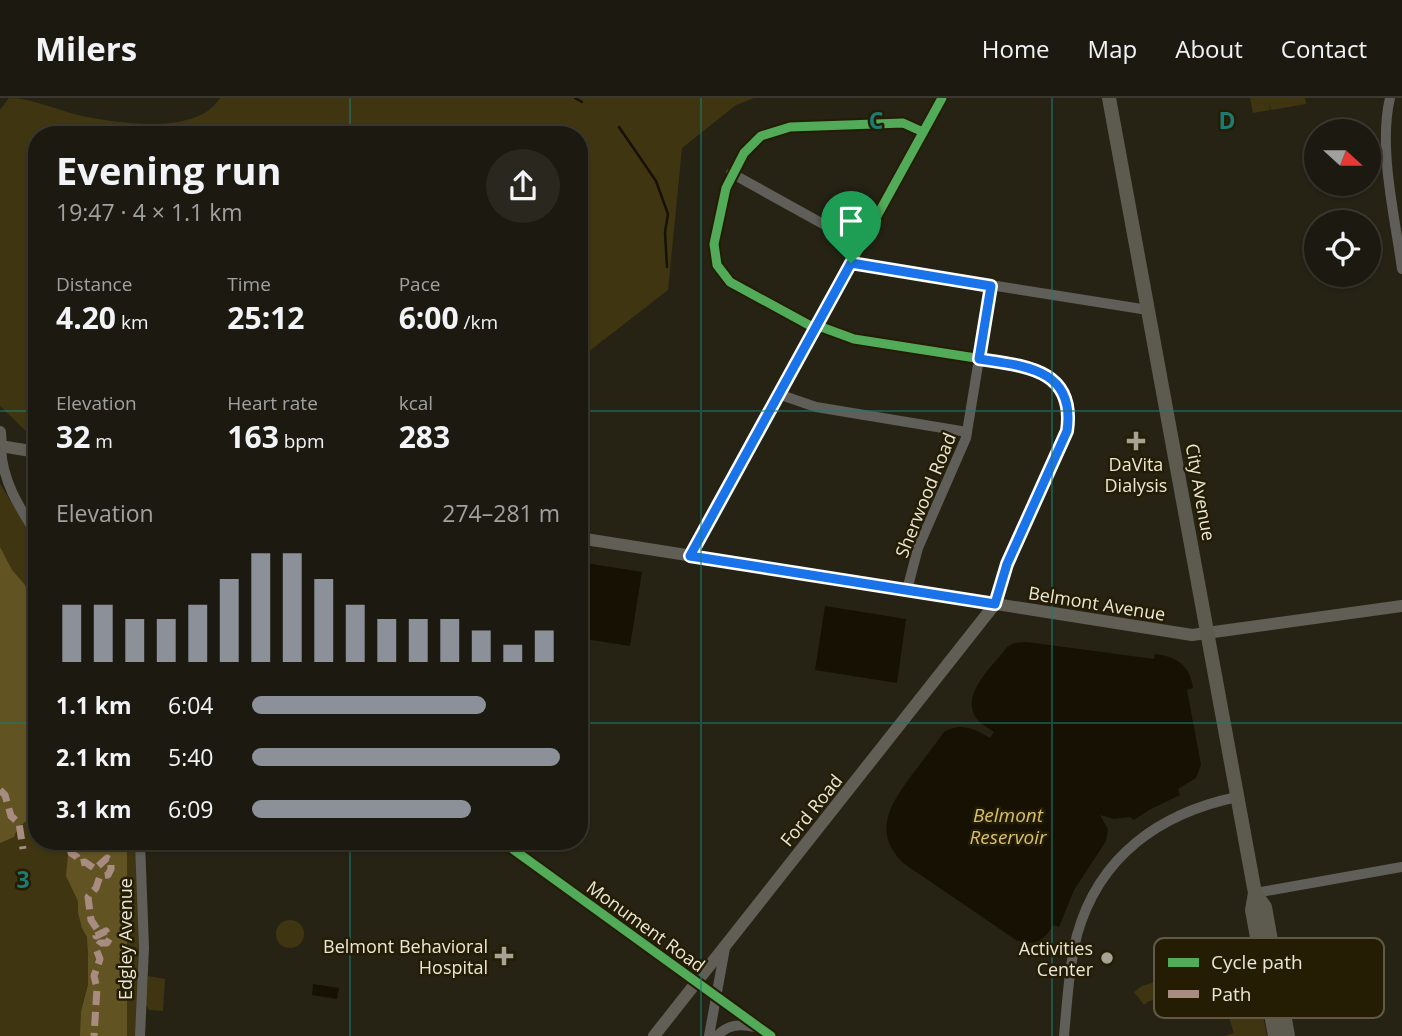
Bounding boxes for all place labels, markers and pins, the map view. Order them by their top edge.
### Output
pin [821,191,881,263]
marker: DaVita Dialysis [1126,431,1146,451]
place label: DaVita Dialysis [1105,452,1167,497]
place label: Belmont Behavioral Hospital [323,934,488,979]
place label: Activities Center [1019,936,1094,981]
marker: Belmont Behavioral Hospital [494,946,514,966]
marker: Activities Center [1099,950,1115,966]

